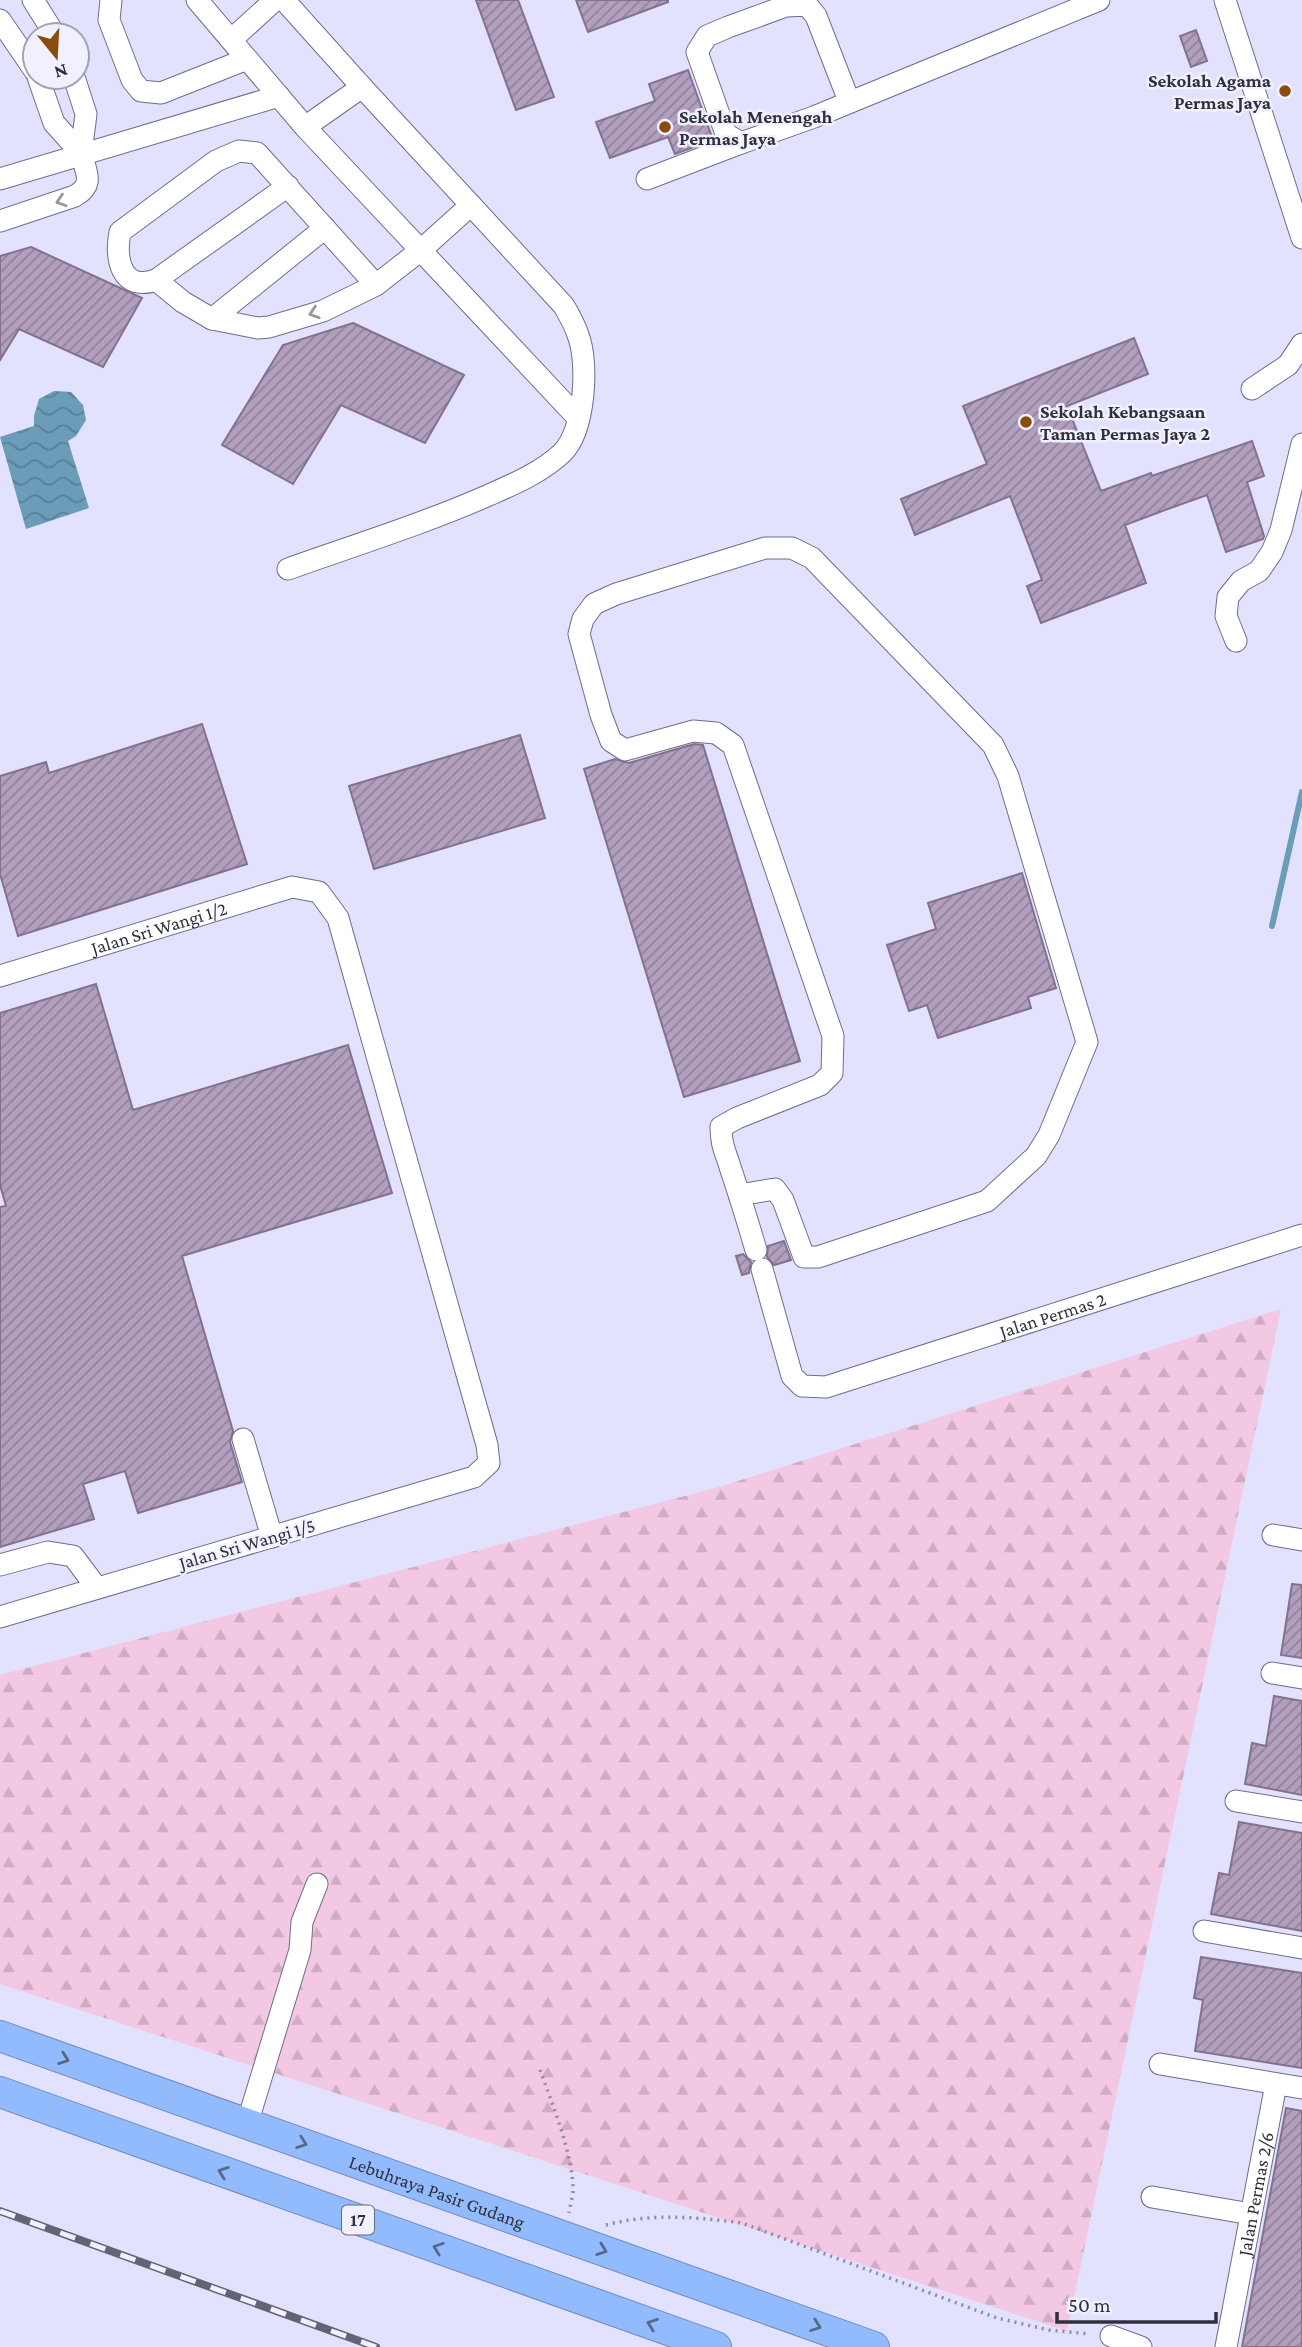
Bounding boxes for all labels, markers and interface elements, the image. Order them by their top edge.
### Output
north arrow [21,21,91,91]
text: N [52,60,71,84]
place label: Sekolah Agama Permas Jaya [1148,70,1272,113]
marker: Sekolah Agama Permas Jaya [1277,83,1293,99]
place label: Sekolah Menengah Permas Jaya [679,106,832,149]
marker: Sekolah Menengah Permas Jaya [657,119,673,135]
one-way arrow [55,193,68,207]
one-way arrow [309,305,321,320]
place label: Sekolah Kebangsaan Taman Permas Jaya 2 [1040,401,1211,444]
marker: Sekolah Kebangsaan Taman Permas Jaya 2 [1018,414,1034,430]
street label: Jalan Sri Wangi 1/2 [86,897,229,959]
street label: Jalan Permas 2 [995,1288,1108,1342]
street label: Jalan Sri Wangi 1/5 [175,1515,318,1574]
one-way arrow [58,2051,70,2065]
street label: Jalan Permas 2/6 [1233,2130,1277,2260]
one-way arrow [295,2135,307,2149]
street label: Lebuhraya Pasir Gudang [346,2151,528,2232]
one-way arrow [218,2166,230,2180]
road number: 17 [342,2206,374,2234]
one-way arrow [432,2242,444,2256]
one-way arrow [595,2242,607,2256]
scale bar [1057,2280,1216,2324]
text: 50 m [1068,2293,1111,2317]
one-way arrow [646,2318,658,2332]
one-way arrow [809,2318,821,2332]

